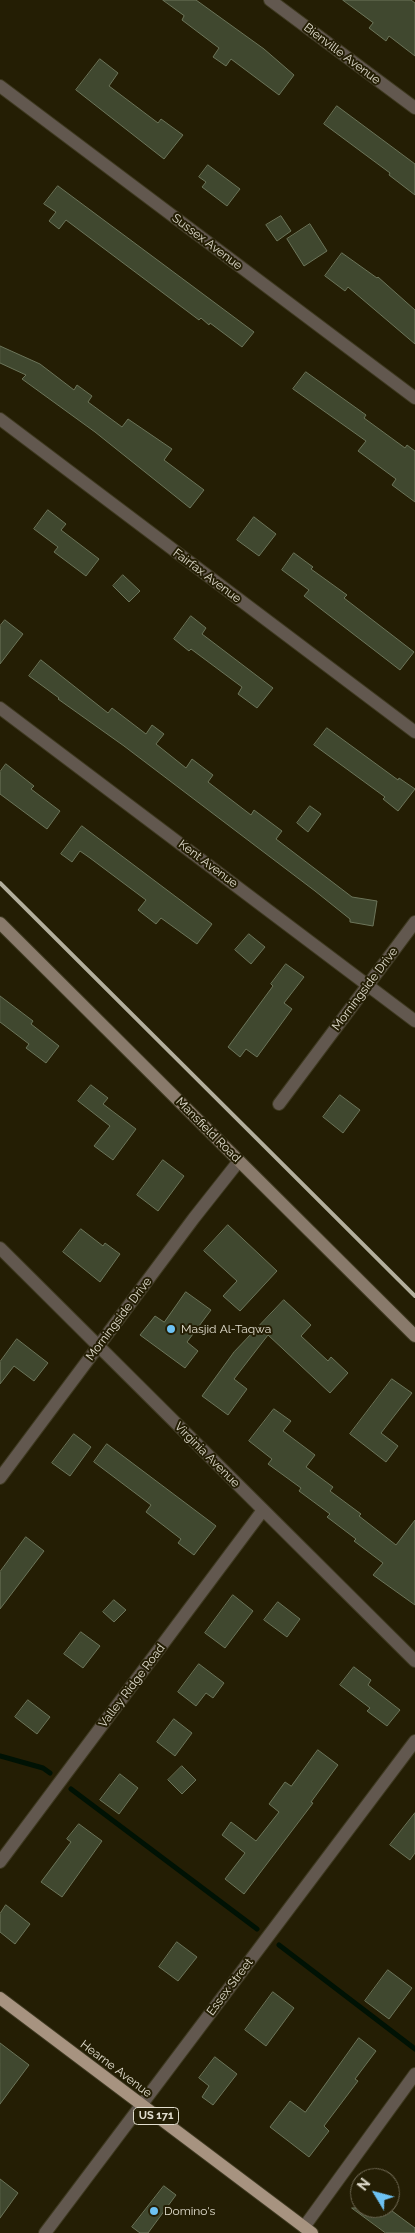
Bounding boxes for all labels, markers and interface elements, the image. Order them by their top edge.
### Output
street label: Bienville Avenue [301,20,383,88]
street label: Sussex Avenue [169,211,245,273]
street label: Fairfax Avenue [170,546,244,606]
street label: Kent Avenue [176,837,240,891]
street label: Morningside Drive [329,945,401,1033]
street label: Mansfield Road [173,1095,243,1165]
street label: Morningside Drive [83,1275,155,1363]
place label: Masjid Al-Taqwa [181,1322,271,1336]
marker: Masjid Al-Taqwa [165,1323,177,1335]
street label: Virginia Avenue [171,1419,243,1491]
street label: Valley Ridge Road [96,1641,168,1731]
street label: Essex Street [204,1955,256,2019]
street label: Hearne Avenue [77,2037,155,2101]
road number: US 171 [134,2108,178,2124]
north arrow [350,2168,400,2218]
text: N [354,2175,373,2194]
place label: Domino's [164,2204,215,2218]
marker: Domino's [148,2205,160,2217]

